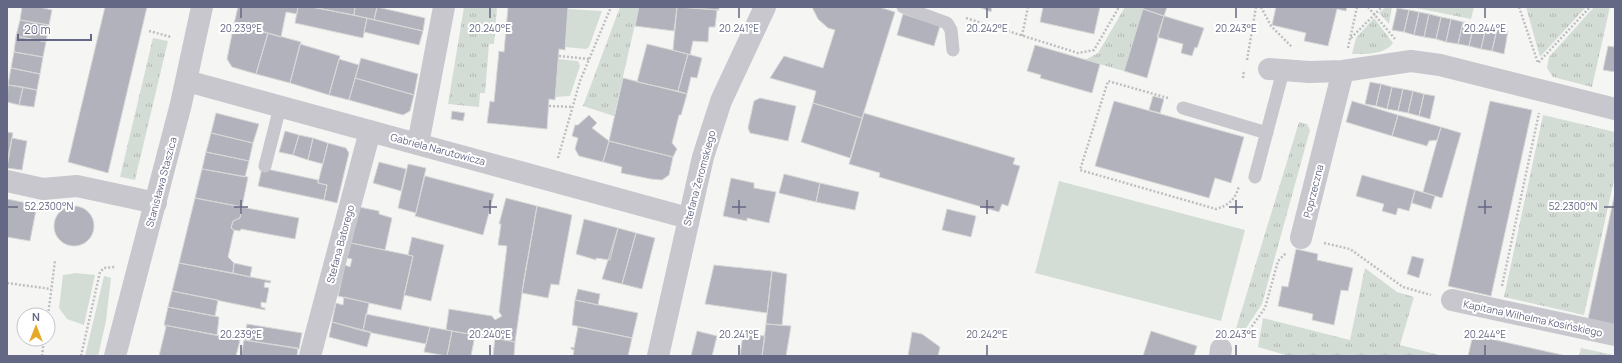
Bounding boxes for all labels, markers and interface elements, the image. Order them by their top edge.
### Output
scale bar [18,16,91,42]
text: 20 m [24,21,51,38]
text: 20.239°E [220,21,262,35]
text: 20.240°E [469,21,511,35]
text: 20.241°E [719,21,759,35]
text: 20.242°E [966,21,1008,35]
text: 20.243°E [1215,21,1257,35]
text: 20.244°E [1464,21,1506,35]
street label: Stefana Żeromskiego [680,129,719,227]
street label: Gabriela Narutowicza [389,130,487,168]
street label: Stanisława Staszica [142,135,180,229]
street label: Poprzeczna [1300,163,1326,219]
text: 52.2300°N [25,199,73,213]
text: 52.2300°N [1549,199,1597,213]
street label: Stefana Batorego [323,203,357,285]
street label: Kapitana Wilhelma Kosińskiego [1462,296,1604,340]
north arrow [16,307,56,347]
text: N [32,309,40,324]
text: 20.239°E [220,327,262,341]
text: 20.240°E [469,327,511,341]
text: 20.241°E [719,327,759,341]
text: 20.242°E [966,327,1008,341]
text: 20.243°E [1215,327,1257,341]
text: 20.244°E [1464,327,1506,341]

